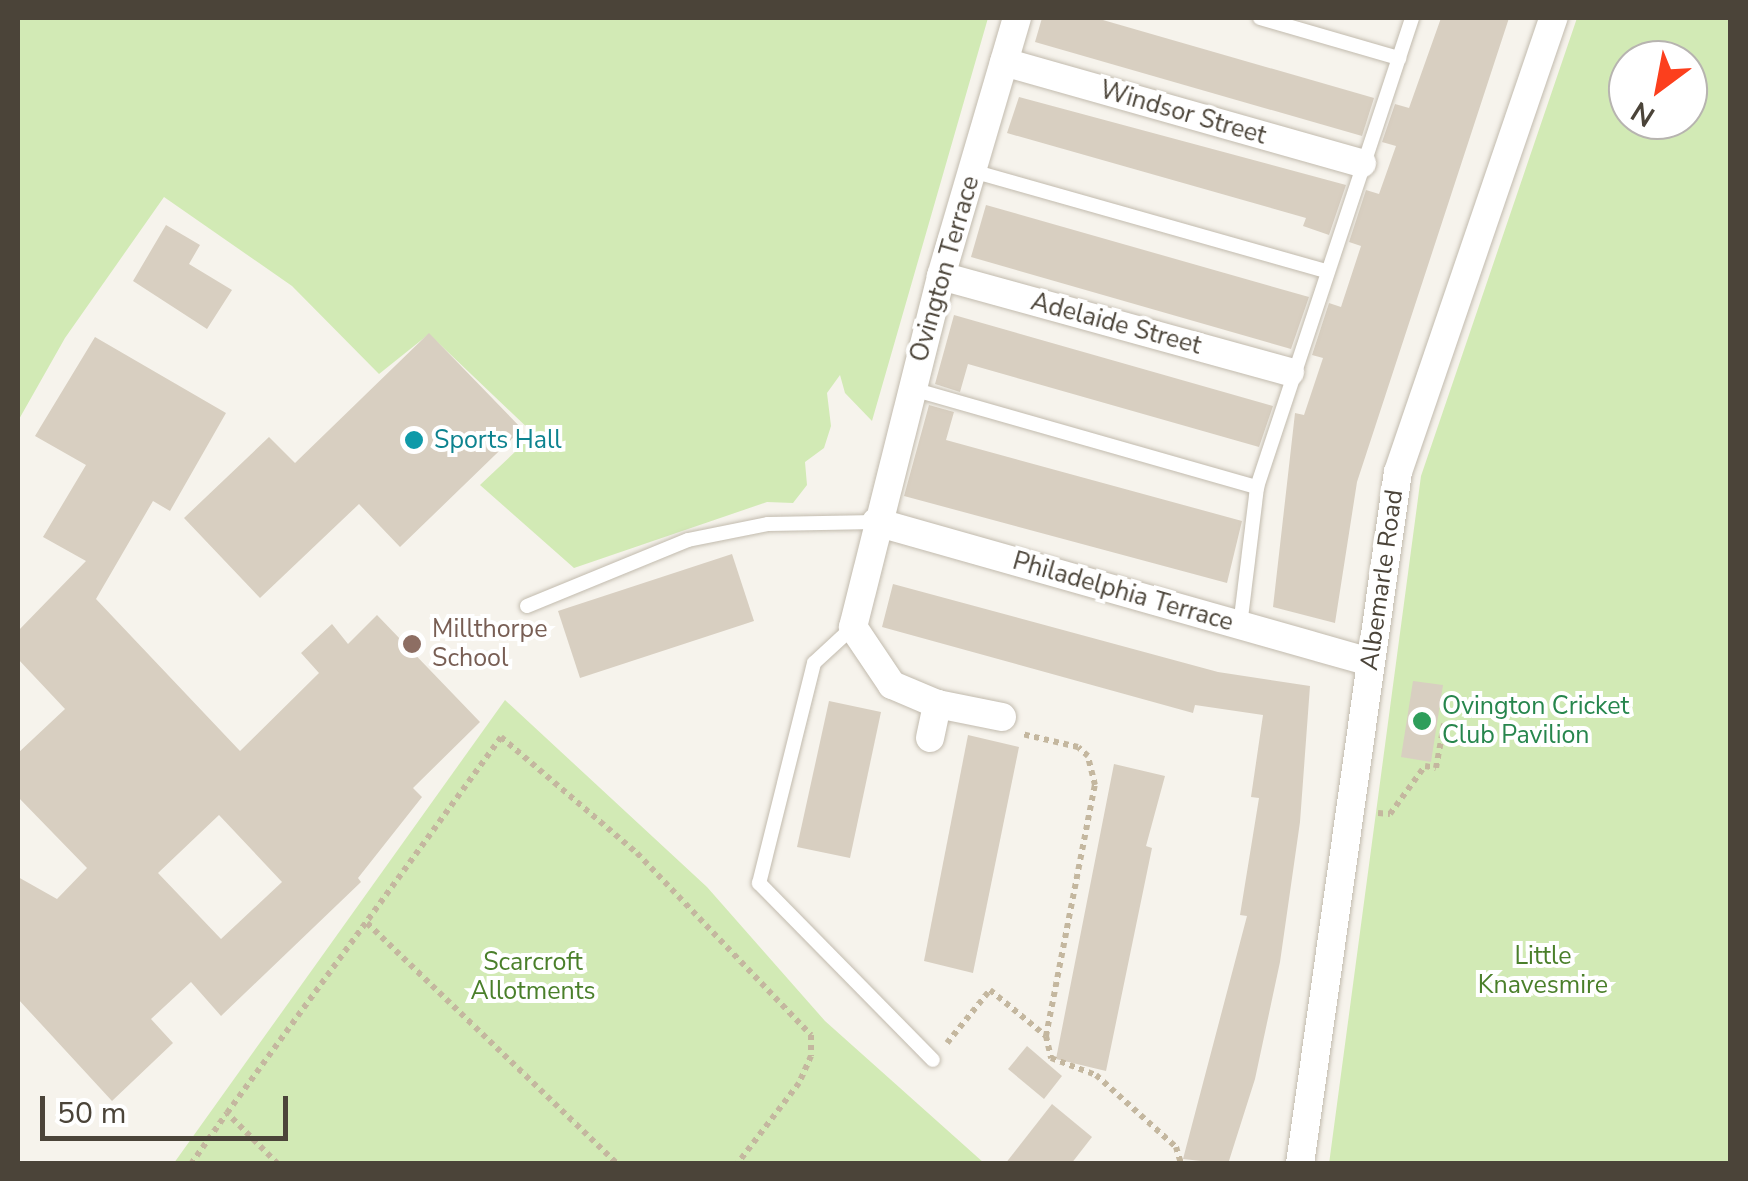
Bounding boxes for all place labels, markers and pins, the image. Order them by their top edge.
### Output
place label: Sports Hall [434,425,562,455]
marker: Sports Hall [403,429,425,451]
place label: Millthorpe School [432,615,547,674]
marker: Millthorpe School [401,633,423,655]
place label: Ovington Cricket Club Pavilion [1442,692,1629,751]
marker: Ovington Cricket Club Pavilion [1411,710,1433,732]

